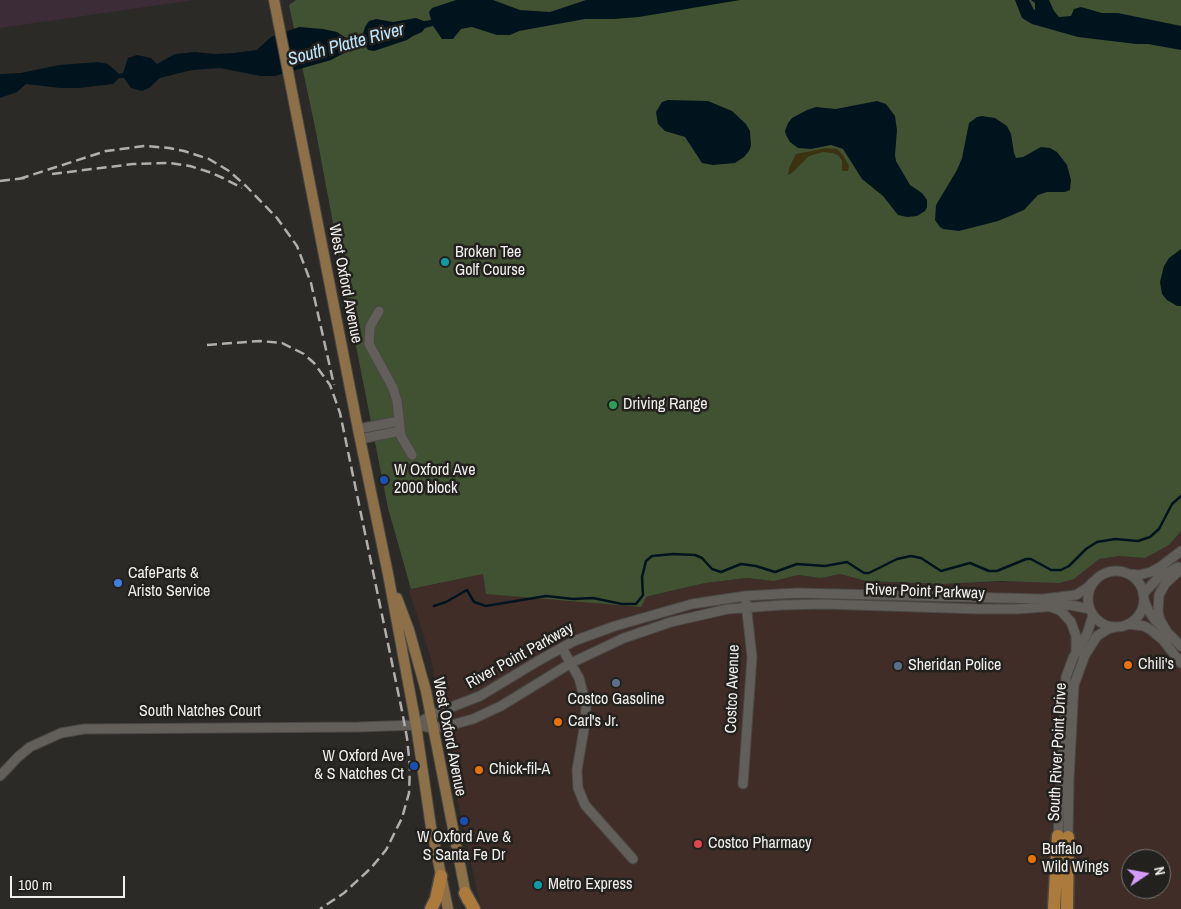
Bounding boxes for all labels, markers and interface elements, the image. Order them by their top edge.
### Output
water label: South Platte River [285,19,407,71]
street label: West Oxford Avenue [324,223,366,345]
place label: Broken Tee Golf Course [455,243,525,281]
marker: Broken Tee Golf Course [439,256,451,268]
place label: Driving Range [623,395,708,415]
marker: Driving Range [607,399,619,411]
place label: W Oxford Ave 2000 block [394,461,475,499]
marker: W Oxford Ave 2000 block [378,474,390,486]
place label: CafeParts & Aristo Service [128,564,210,602]
marker: CafeParts & Aristo Service [112,577,124,589]
street label: River Point Parkway [865,580,985,604]
street label: River Point Parkway [463,619,577,693]
street label: Costco Avenue [722,644,744,734]
place label: Chili's [1138,655,1174,675]
place label: Sheridan Police [908,656,1001,676]
marker: Chili's [1122,659,1134,671]
marker: Sheridan Police [892,660,904,672]
street label: West Oxford Avenue [428,676,470,798]
marker: Costco Gasoline [610,677,622,689]
street label: South River Point Drive [1045,682,1071,822]
place label: Costco Gasoline [568,690,664,710]
street label: South Natches Court [139,702,261,722]
place label: Carl's Jr. [568,712,619,732]
marker: Carl's Jr. [552,716,564,728]
place label: W Oxford Ave & S Natches Ct [314,747,404,785]
marker: W Oxford Ave & S Natches Ct [408,760,420,772]
place label: Chick-fil-A [489,760,550,780]
marker: Chick-fil-A [473,764,485,776]
marker: W Oxford Ave & S Santa Fe Dr [458,815,470,827]
place label: W Oxford Ave & S Santa Fe Dr [417,828,511,866]
place label: Costco Pharmacy [708,834,812,854]
marker: Costco Pharmacy [692,838,704,850]
place label: Buffalo Wild Wings [1042,840,1109,878]
north arrow [1121,849,1171,899]
marker: Buffalo Wild Wings [1026,853,1038,865]
text: N [1150,865,1169,877]
scale bar [12,866,128,898]
text: 100 m [18,874,52,895]
place label: Metro Express [548,875,633,895]
marker: Metro Express [532,879,544,891]

